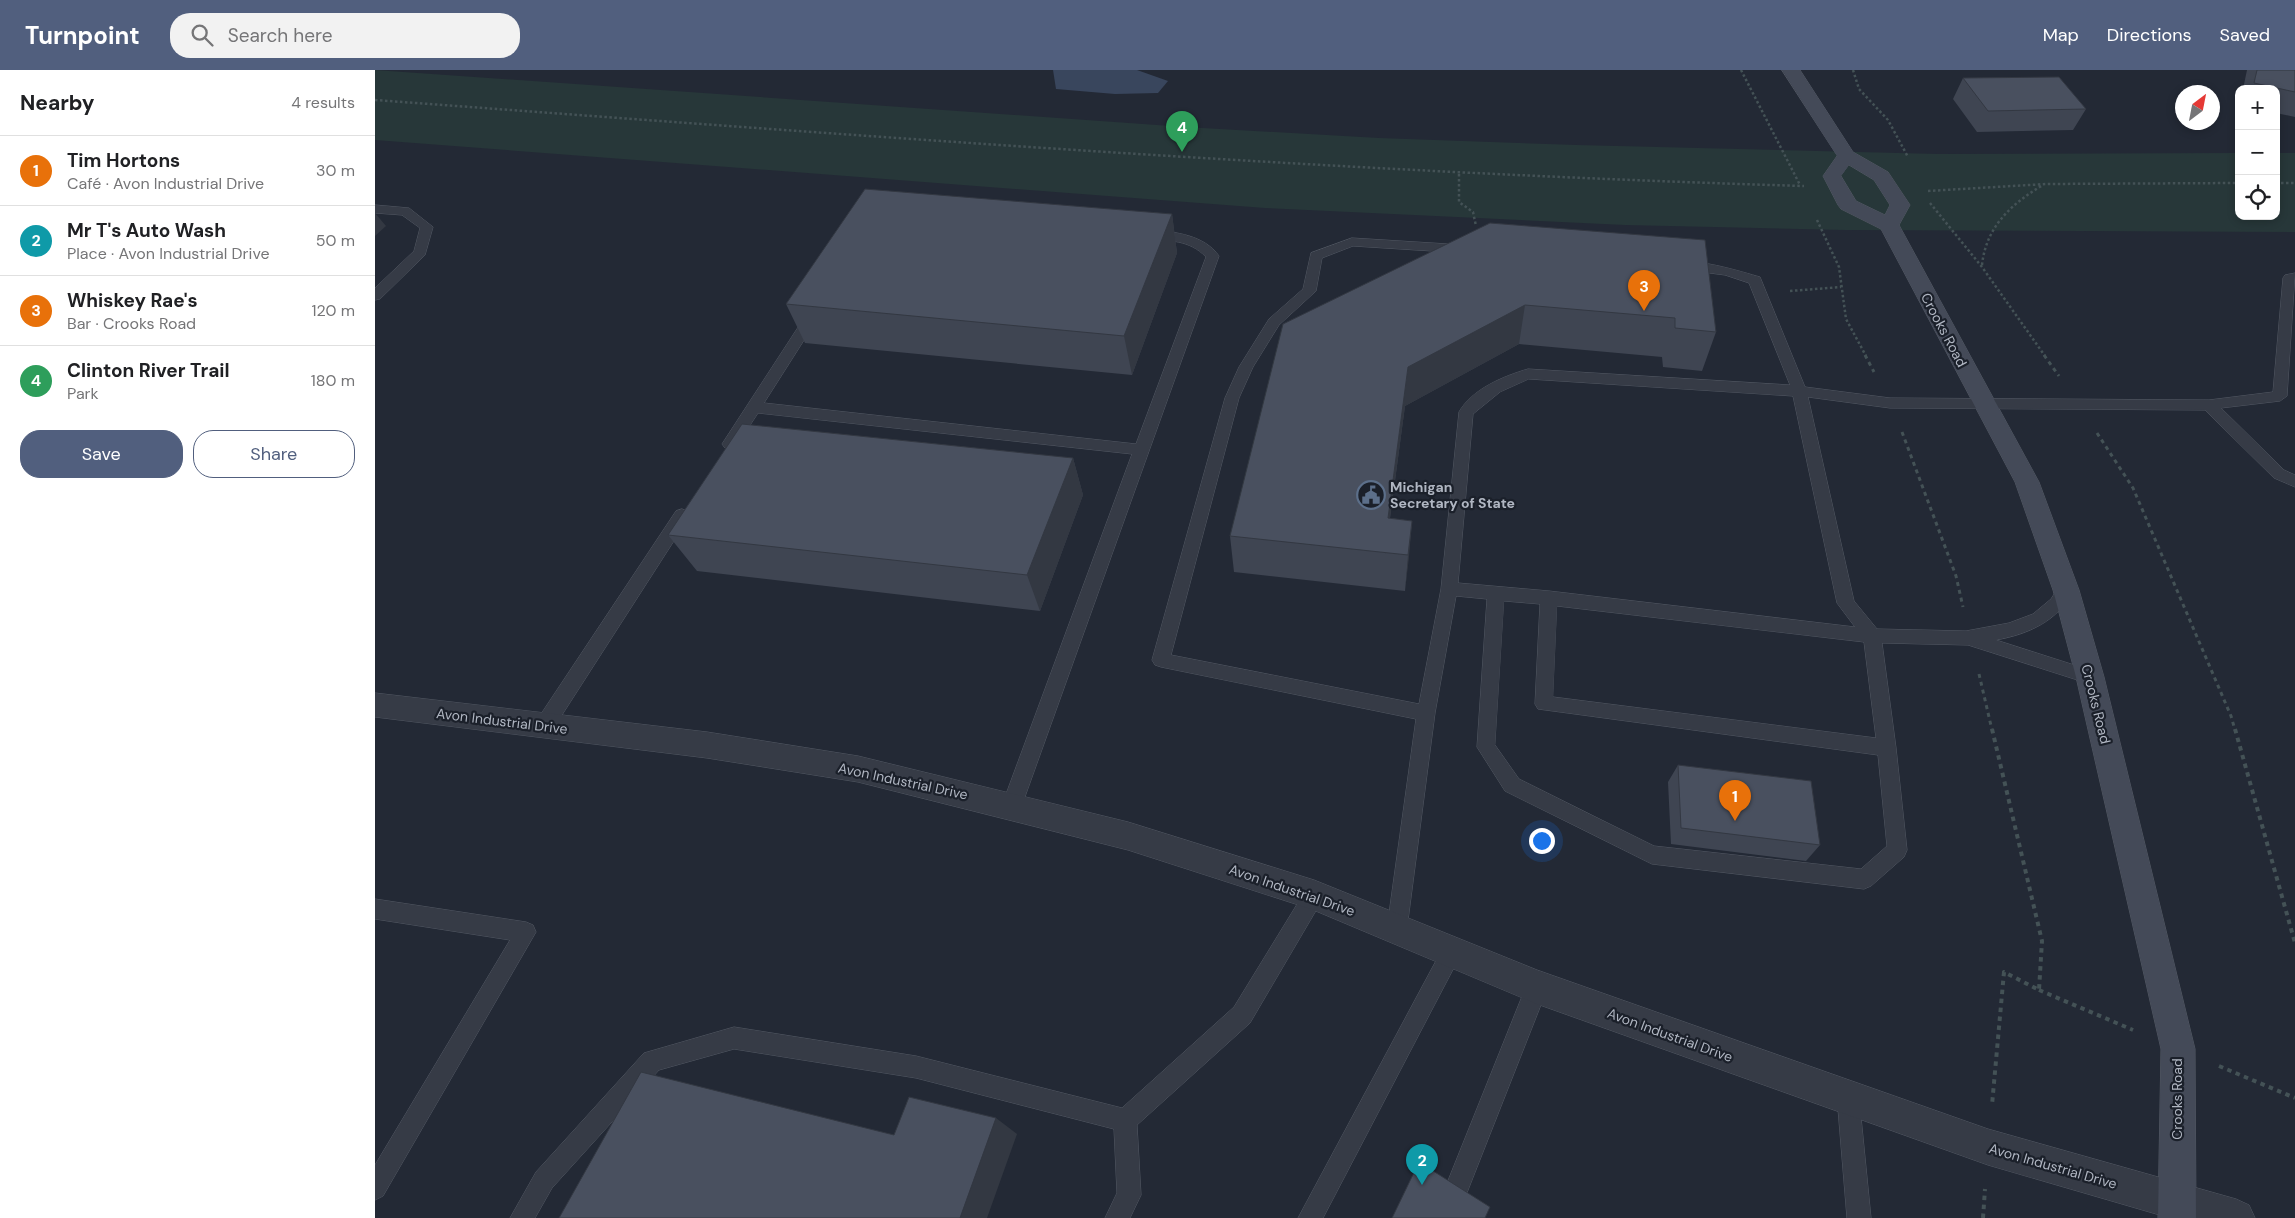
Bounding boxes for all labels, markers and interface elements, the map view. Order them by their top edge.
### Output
search box [170,13,520,58]
text: Turnpoint [25,20,140,51]
icon: search [188,21,216,49]
text: Search here [228,23,333,48]
text: Map [2043,23,2079,47]
text: Directions [2107,23,2192,47]
text: Saved [2220,23,2270,47]
north arrow [2175,85,2220,130]
map controls [2235,85,2280,220]
button: + [2235,85,2280,130]
text: Nearby [20,89,94,117]
text: 4 results [291,92,355,113]
pin: 4 [1166,111,1198,152]
button: − [2235,130,2280,175]
text: Tim Hortons [67,148,180,173]
text: 1 [33,160,39,181]
text: 30 m [316,160,355,181]
text: Café · Avon Industrial Drive [67,173,264,194]
button: locate [2235,175,2280,220]
text: Mr T's Auto Wash [67,218,226,243]
text: 2 [31,230,41,251]
text: 50 m [316,230,355,251]
text: Place · Avon Industrial Drive [67,243,270,264]
pin: 3 [1628,270,1660,311]
text: Whiskey Rae's [67,288,198,313]
street label: Crooks Road [1917,290,1971,370]
text: 3 [31,300,41,321]
text: 120 m [311,300,355,321]
text: Bar · Crooks Road [67,313,196,334]
text: Clinton River Trail [67,358,230,383]
text: 4 [31,370,41,391]
text: 180 m [311,370,355,391]
text: Park [67,383,99,404]
button: Save [20,430,183,478]
button: Share [193,430,355,478]
place label: Michigan Secretary of State [1390,478,1515,512]
public building icon: Michigan Secretary of State [1356,480,1386,510]
street label: Crooks Road [2077,662,2115,746]
street label: Avon Industrial Drive [435,704,569,738]
street label: Avon Industrial Drive [836,758,970,804]
pin: 1 [1719,780,1751,821]
your location [1529,828,1555,854]
street label: Avon Industrial Drive [1227,860,1357,920]
street label: Avon Industrial Drive [1605,1004,1735,1066]
street label: Crooks Road [2168,1058,2186,1140]
street label: Avon Industrial Drive [1987,1139,2119,1193]
pin: 2 [1406,1144,1438,1185]

